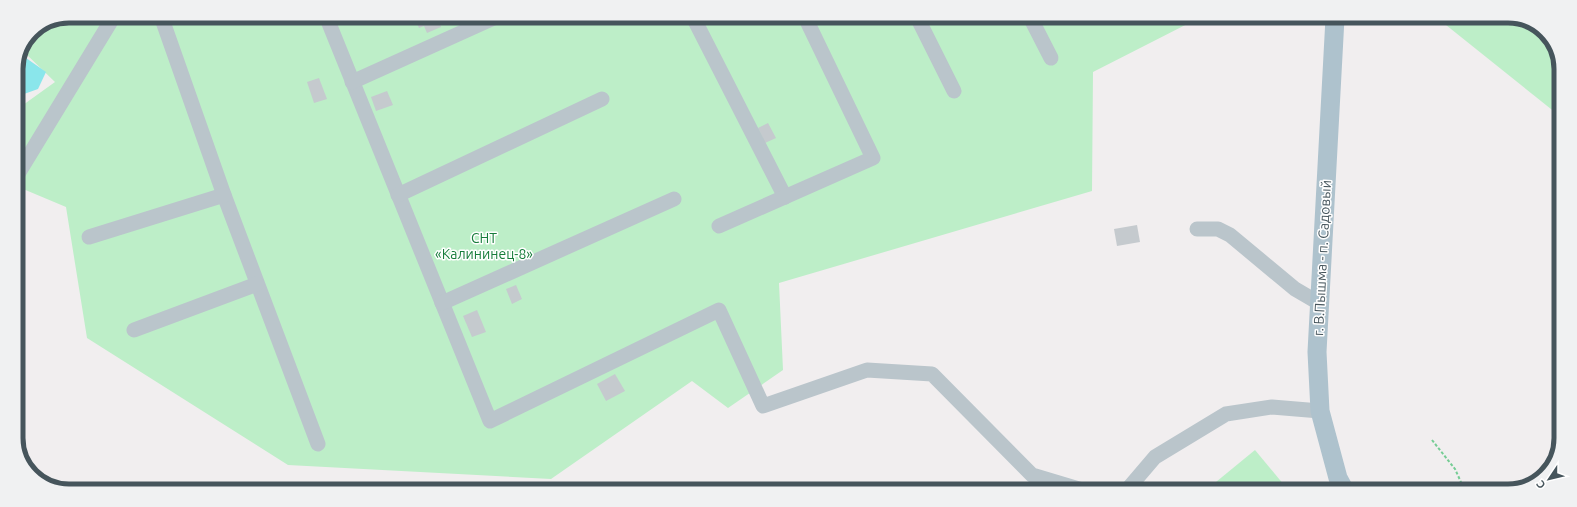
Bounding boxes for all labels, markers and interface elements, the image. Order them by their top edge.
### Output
street label: г. В.Пышма - п. Садовый [1310,180,1334,336]
park label: СНТ «Калининец-8» [435,230,533,262]
north arrow [1529,459,1569,499]
text: С [1534,478,1548,491]

